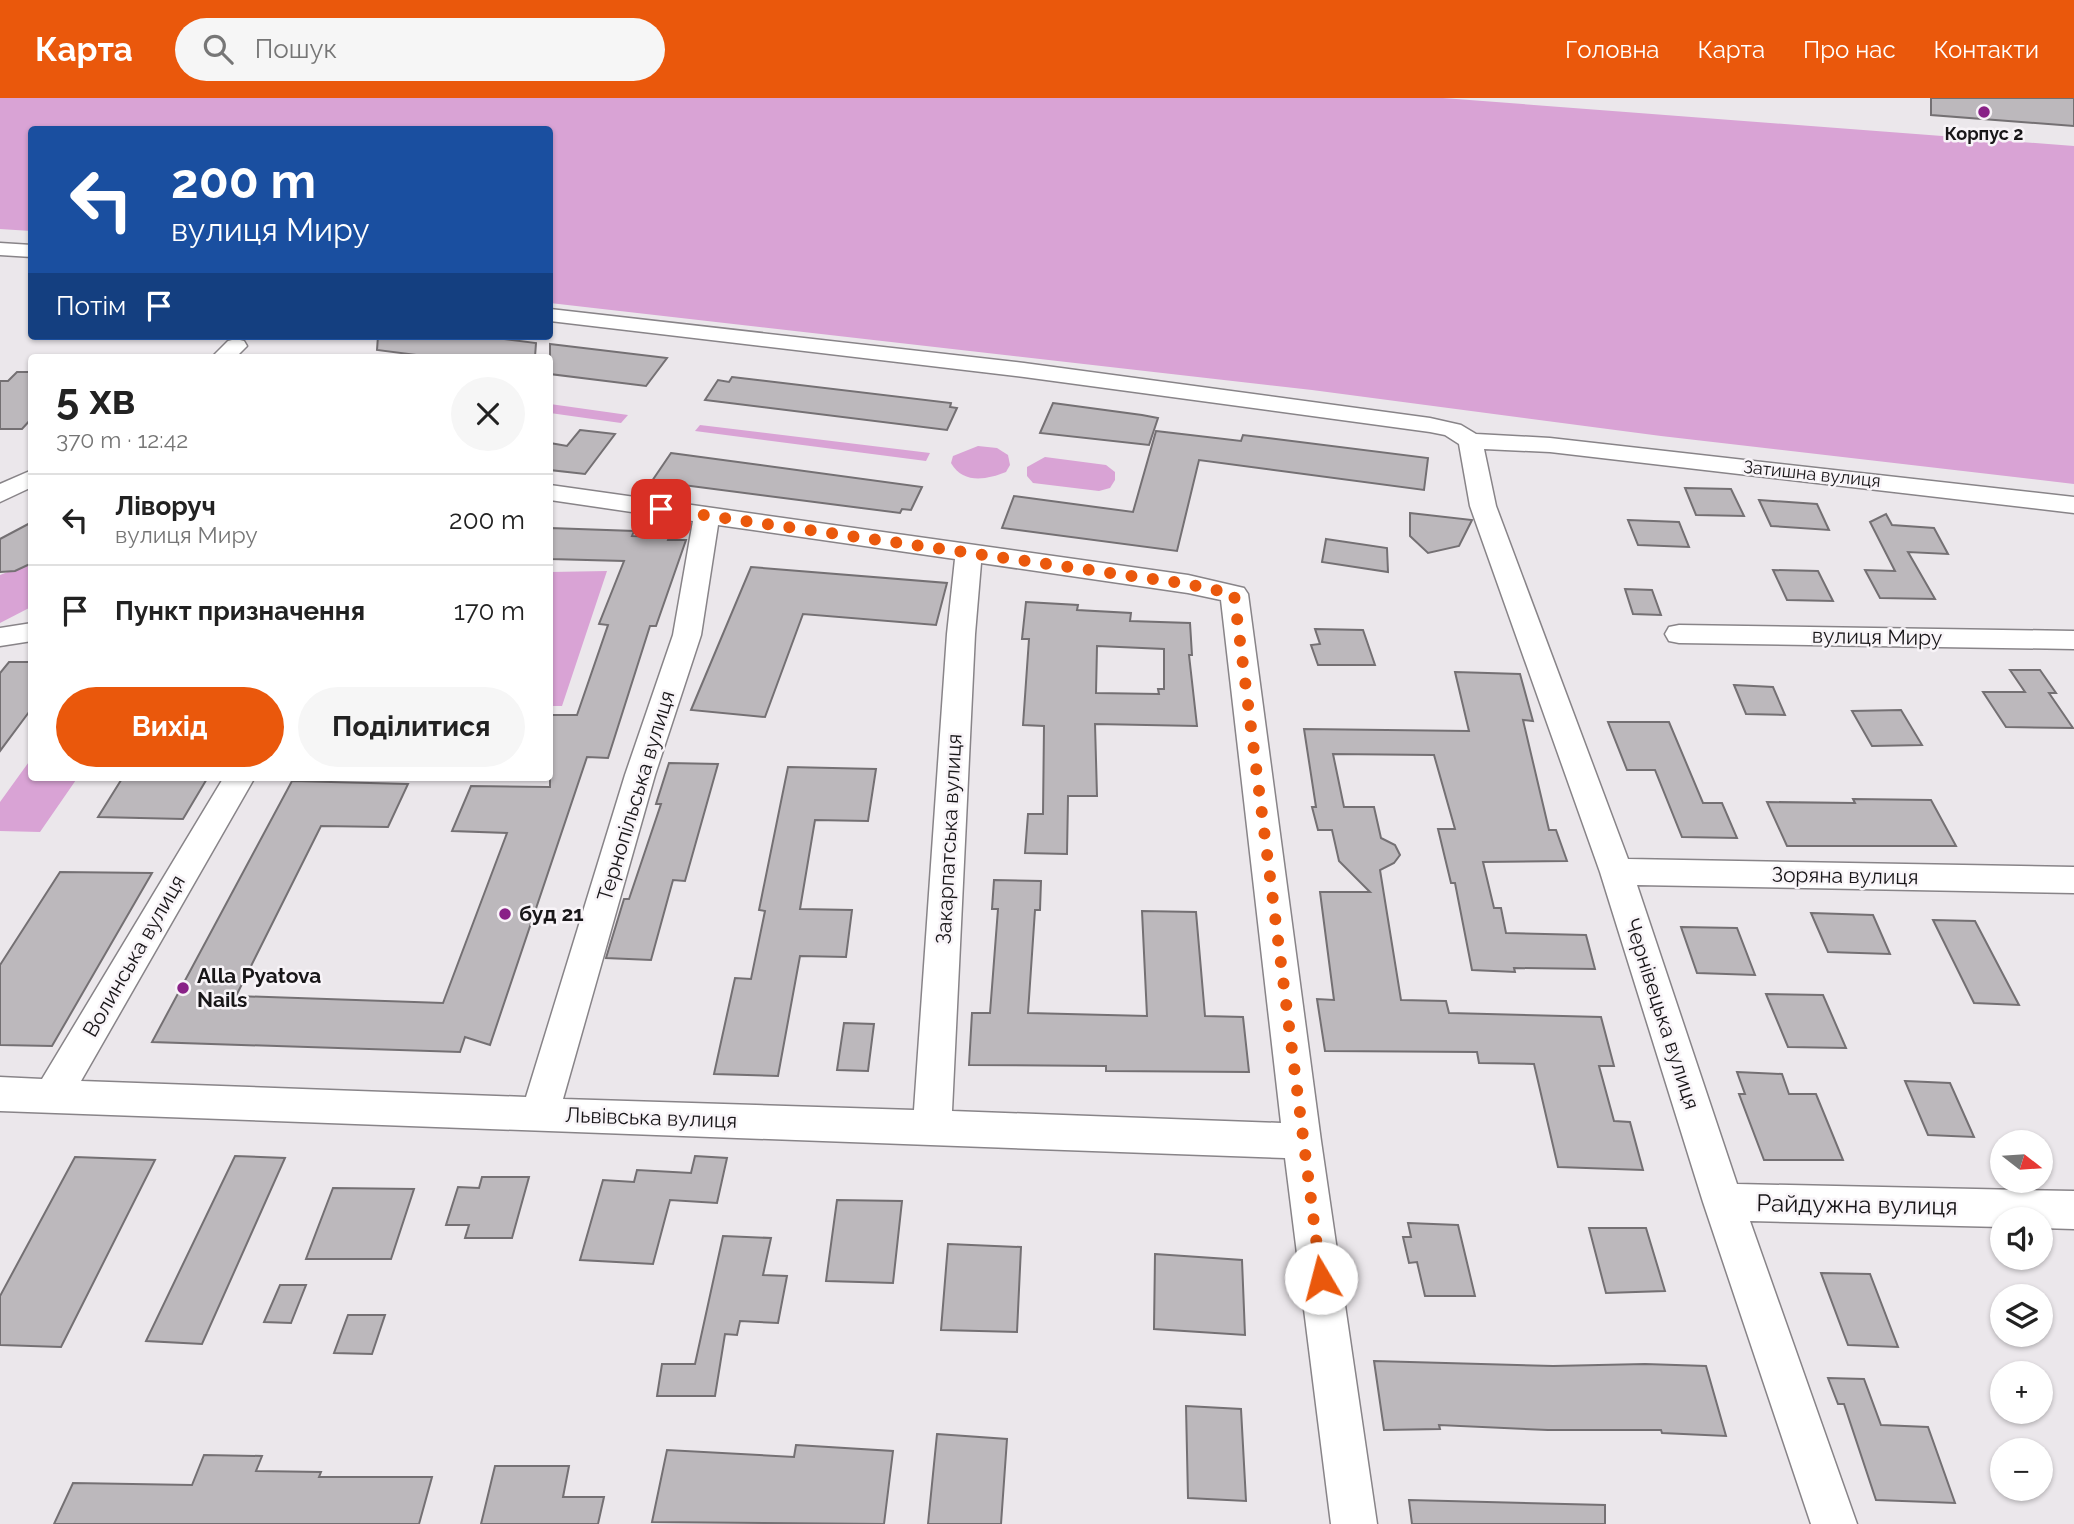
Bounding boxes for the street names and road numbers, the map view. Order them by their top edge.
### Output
street label: Затишна вулиця [1742,456,1882,491]
street label: вулиця Миру [1812,623,1942,650]
street label: Тернопільська вулиця [592,688,679,904]
street label: Закарпатська вулиця [930,733,967,945]
street label: Зоряна вулиця [1771,862,1919,889]
street label: Волинська вулиця [77,870,190,1041]
street label: Чернівецька вулиця [1620,915,1705,1113]
street label: Львівська вулиця [565,1102,737,1133]
street label: Райдужна вулиця [1756,1188,1958,1221]

